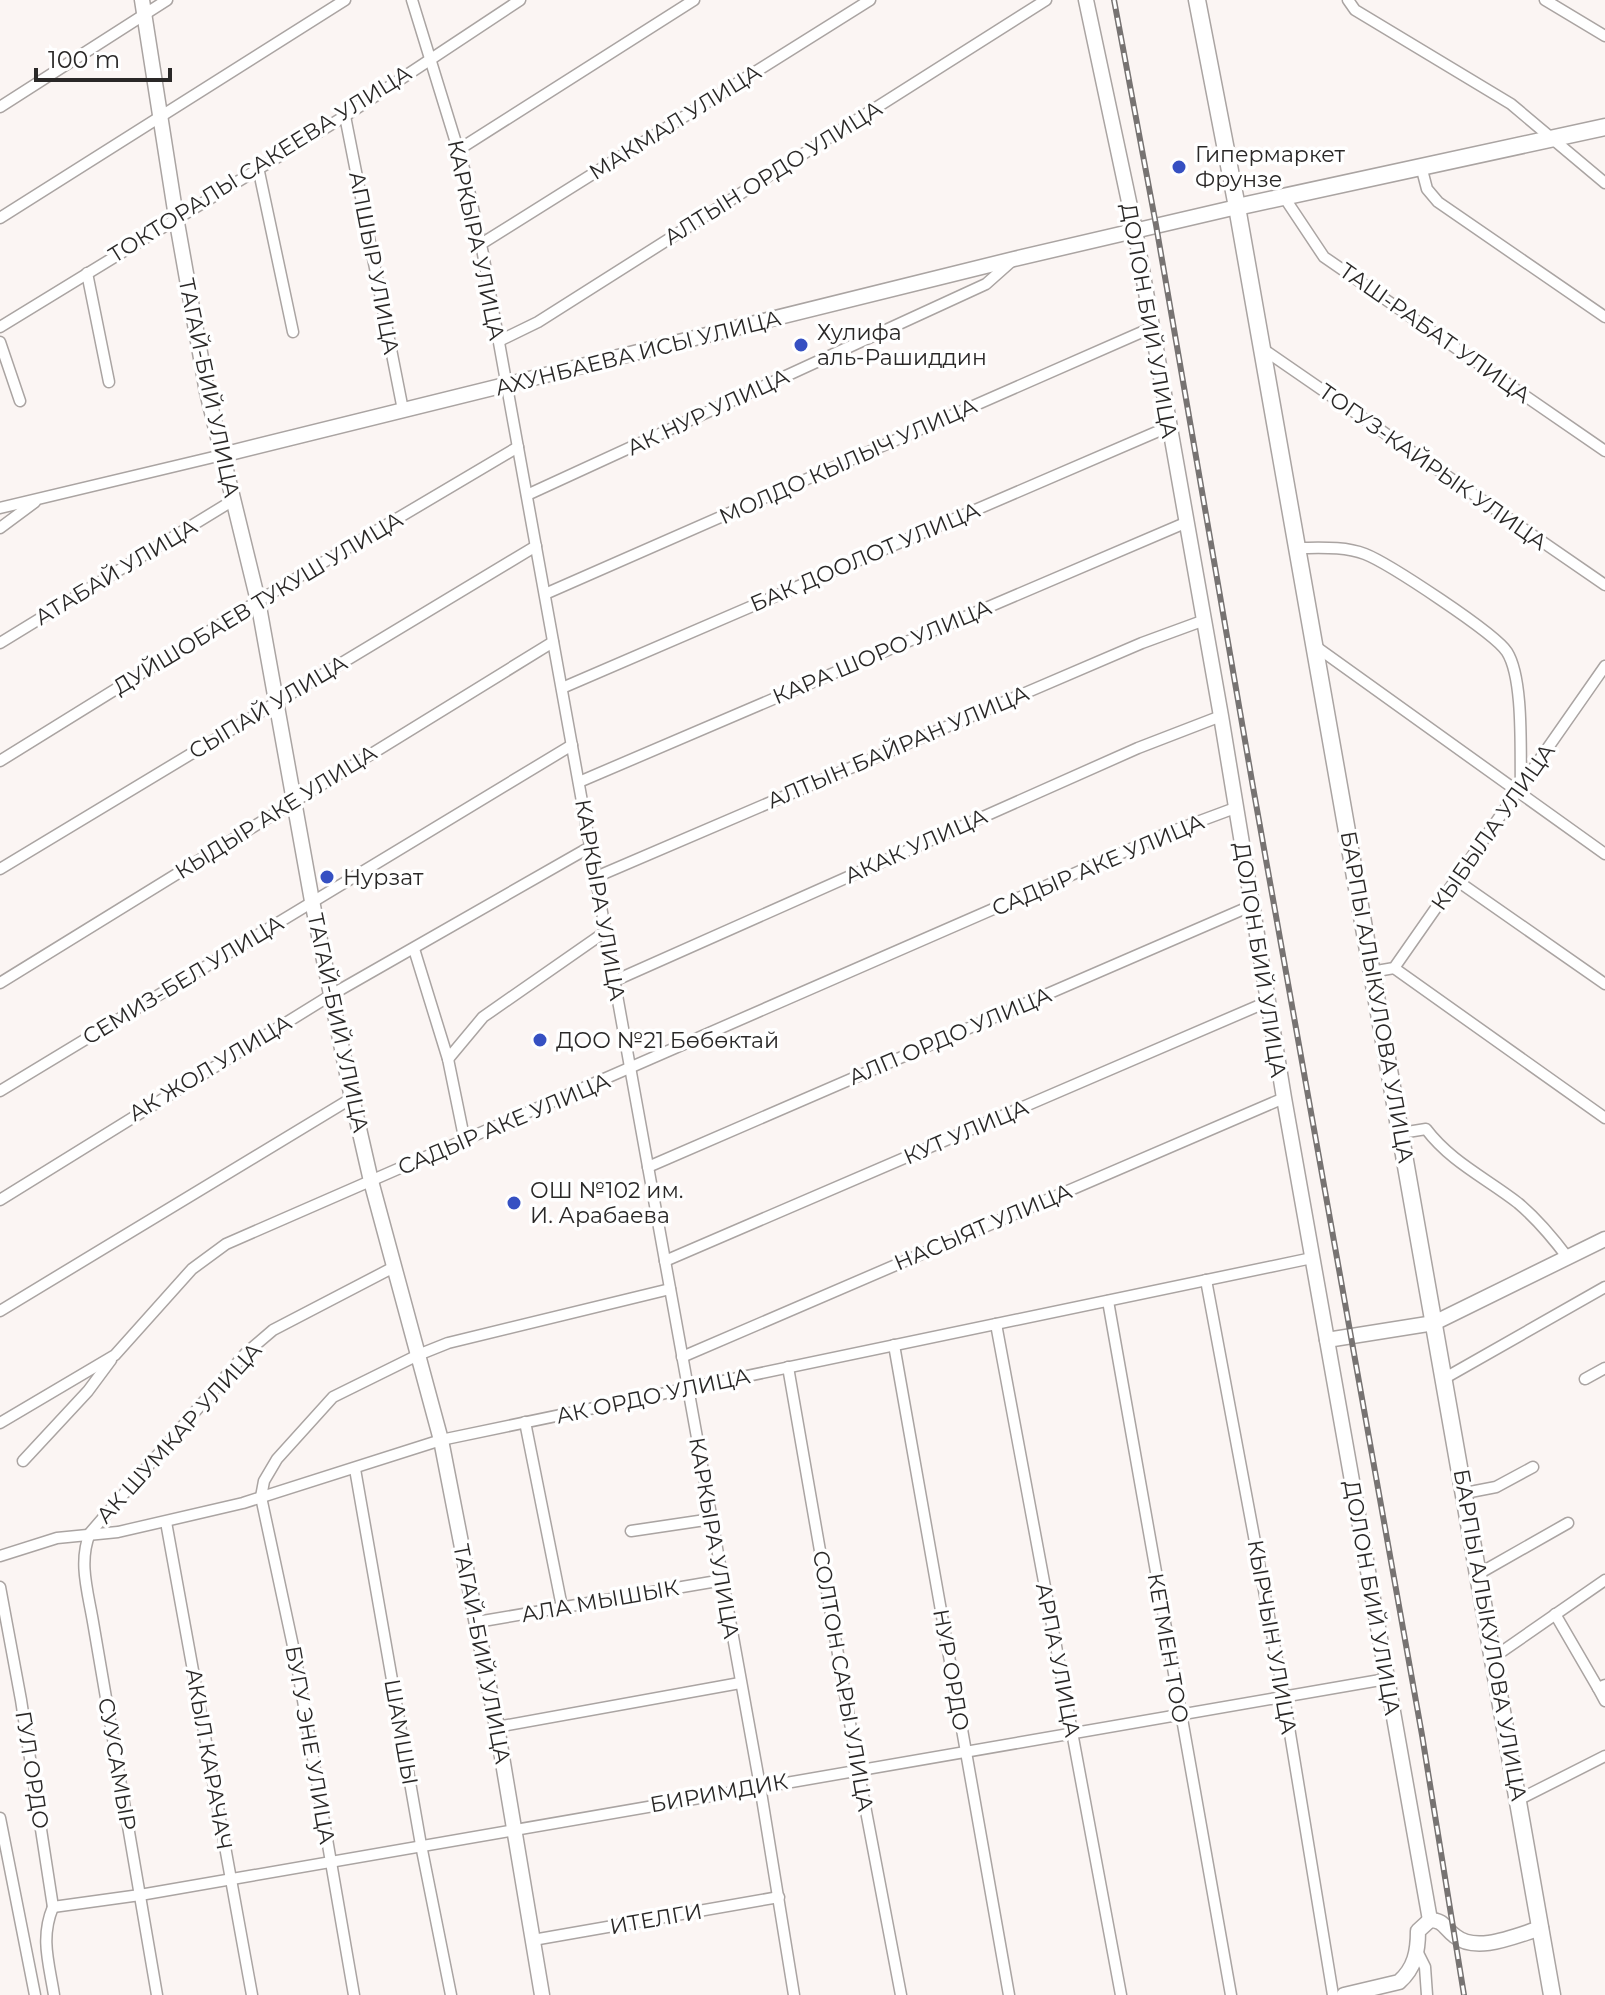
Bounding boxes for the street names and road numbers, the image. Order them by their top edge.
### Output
street label: МАКМАЛ УЛИЦА [584,58,766,186]
street label: ТОКТОРАЛЫ САКЕЕВА УЛИЦА [104,59,417,269]
street label: АЛТЫН ОРДО УЛИЦА [659,94,887,251]
street label: КАРКЫРА УЛИЦА [442,137,511,343]
street label: АПШЫР УЛИЦА [343,169,405,357]
street label: ДОЛОН БИЙ УЛИЦА [1115,201,1183,441]
street label: ТАШ-РАБАТ УЛИЦА [1334,257,1536,409]
street label: ТАГАЙ-БИЙ УЛИЦА [173,276,246,501]
street label: АХУНБАЕВА ИСЫ УЛИЦА [493,304,784,402]
street label: АК НУР УЛИЦА [623,362,794,461]
street label: ТОГУЗ-КАЙРЫК УЛИЦА [1314,378,1553,556]
street label: МОЛДО КЫЛЫЧ УЛИЦА [715,392,982,530]
street label: БАК ДООЛОТ УЛИЦА [746,496,984,618]
street label: ДУЙШОБАЕВ ТУКУШ УЛИЦА [108,505,408,700]
street label: АТАБАЙ УЛИЦА [30,513,203,631]
street label: КАРА ШОРО УЛИЦА [768,593,996,710]
street label: СЫПАЙ УЛИЦА [184,649,353,765]
street label: АЛТЫН БАЙРАН УЛИЦА [763,679,1033,814]
street label: КЫБЫЛА УЛИЦА [1425,738,1561,916]
street label: КЫДЫР АКЕ УЛИЦА [170,739,382,885]
street label: КАРКЫРА УЛИЦА [569,797,631,1004]
street label: АКАК УЛИЦА [841,802,992,889]
street label: САДЫР АКЕ УЛИЦА [988,808,1209,922]
street label: БАРПЫ АЛЫКУЛОВА УЛИЦА [1334,829,1420,1166]
street label: ДОЛОН БИЙ УЛИЦА [1228,840,1292,1080]
street label: СЕМИЗ-БЕЛ УЛИЦА [78,909,289,1051]
street label: ТАГАЙ-БИЙ УЛИЦА [302,911,375,1136]
street label: АЛП ОРДО УЛИЦА [845,981,1056,1091]
street label: АК ЖОЛ УЛИЦА [124,1008,297,1127]
street label: САДЫР АКЕ УЛИЦА [394,1067,615,1181]
street label: КУТ УЛИЦА [900,1093,1033,1170]
street label: НАСЫЯТ УЛИЦА [890,1177,1076,1277]
street label: АК ШУМКАР УЛИЦА [91,1337,268,1529]
street label: АК ОРДО УЛИЦА [554,1362,753,1430]
street label: КАРКЫРА УЛИЦА [683,1435,745,1642]
street label: БАРПЫ АЛЫКУЛОВА УЛИЦА [1447,1467,1533,1804]
street label: ДОЛОН БИЙ УЛИЦА [1338,1478,1406,1718]
street label: КЫРЧЫН УЛИЦА [1242,1538,1303,1737]
street label: ТАГАЙ-БИЙ УЛИЦА [447,1542,517,1767]
street label: СОЛТОН САРЫ УЛИЦА [807,1548,879,1814]
street label: КЕТМЕН ТОО [1141,1571,1195,1725]
street label: АЛА МЫШЫК [519,1574,681,1628]
street label: АРПА УЛИЦА [1030,1581,1086,1740]
street label: НУР ОРДО [927,1607,975,1733]
street label: БУГУ ЭНЕ УЛИЦА [279,1644,341,1847]
street label: АКЫЛ КАРАЧАЧ [180,1666,238,1852]
street label: ШАМШЫ [378,1677,424,1787]
street label: СУУСАМЫР [92,1695,142,1833]
street label: ГУЛ ОРДО [9,1709,55,1831]
street label: БИРИМДИК [648,1768,790,1818]
street label: ИТЕЛГИ [608,1898,704,1940]

